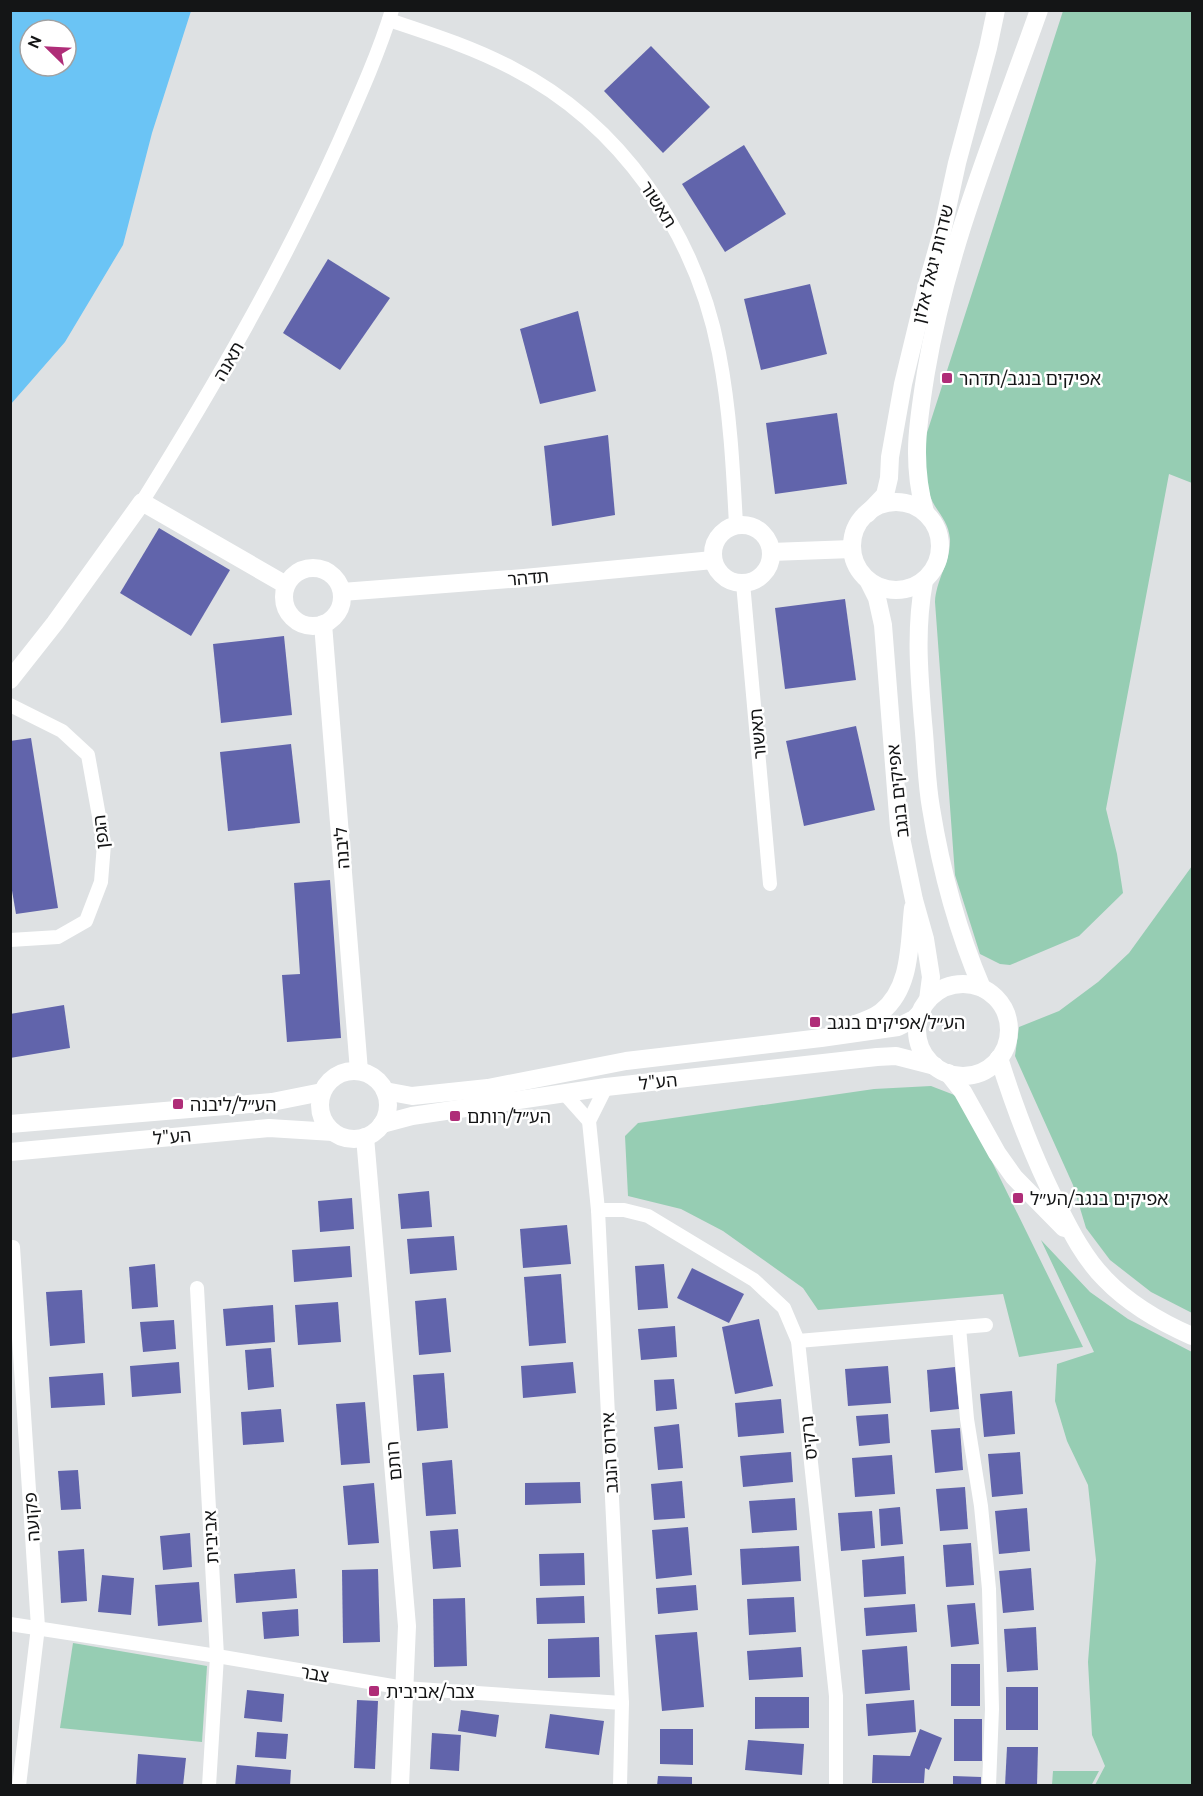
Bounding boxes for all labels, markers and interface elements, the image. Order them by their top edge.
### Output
north arrow [18,18,78,78]
text: N [24,33,45,51]
street label: תאשור [637,177,681,231]
street label: שדרות יגאל אלון [907,202,957,326]
street label: תאנה [209,338,247,384]
place label: אפיקים בנגב/תדהר [959,368,1101,388]
marker: אפיקים בנגב/תדהר [940,371,954,385]
street label: תדהר [506,565,550,589]
street label: תאשור [745,708,769,760]
street label: אפיקים בנגב [882,743,912,839]
street label: הגפן [88,814,112,850]
street label: ליבנה [330,826,352,870]
place label: הע״ל/אפיקים בנגב [827,1012,965,1032]
marker: הע״ל/אפיקים בנגב [808,1015,822,1029]
street label: הע"ל [638,1069,678,1093]
place label: הע״ל/ליבנה [190,1094,277,1114]
marker: הע״ל/ליבנה [171,1097,185,1111]
place label: הע״ל/רותם [467,1106,551,1126]
marker: הע״ל/רותם [448,1109,462,1123]
street label: הע"ל [152,1124,192,1148]
place label: אפיקים בנגב/הע״ל [1030,1188,1168,1208]
marker: אפיקים בנגב/הע״ל [1011,1191,1025,1205]
street label: אירוס הנגב [597,1412,621,1494]
street label: נרקיס [796,1415,820,1461]
street label: רותם [381,1440,405,1482]
street label: פקועה [19,1492,43,1542]
street label: אביבית [199,1510,221,1564]
street label: צבר [299,1661,331,1685]
place label: צבר/אביבית [386,1681,475,1701]
marker: צבר/אביבית [367,1684,381,1698]

